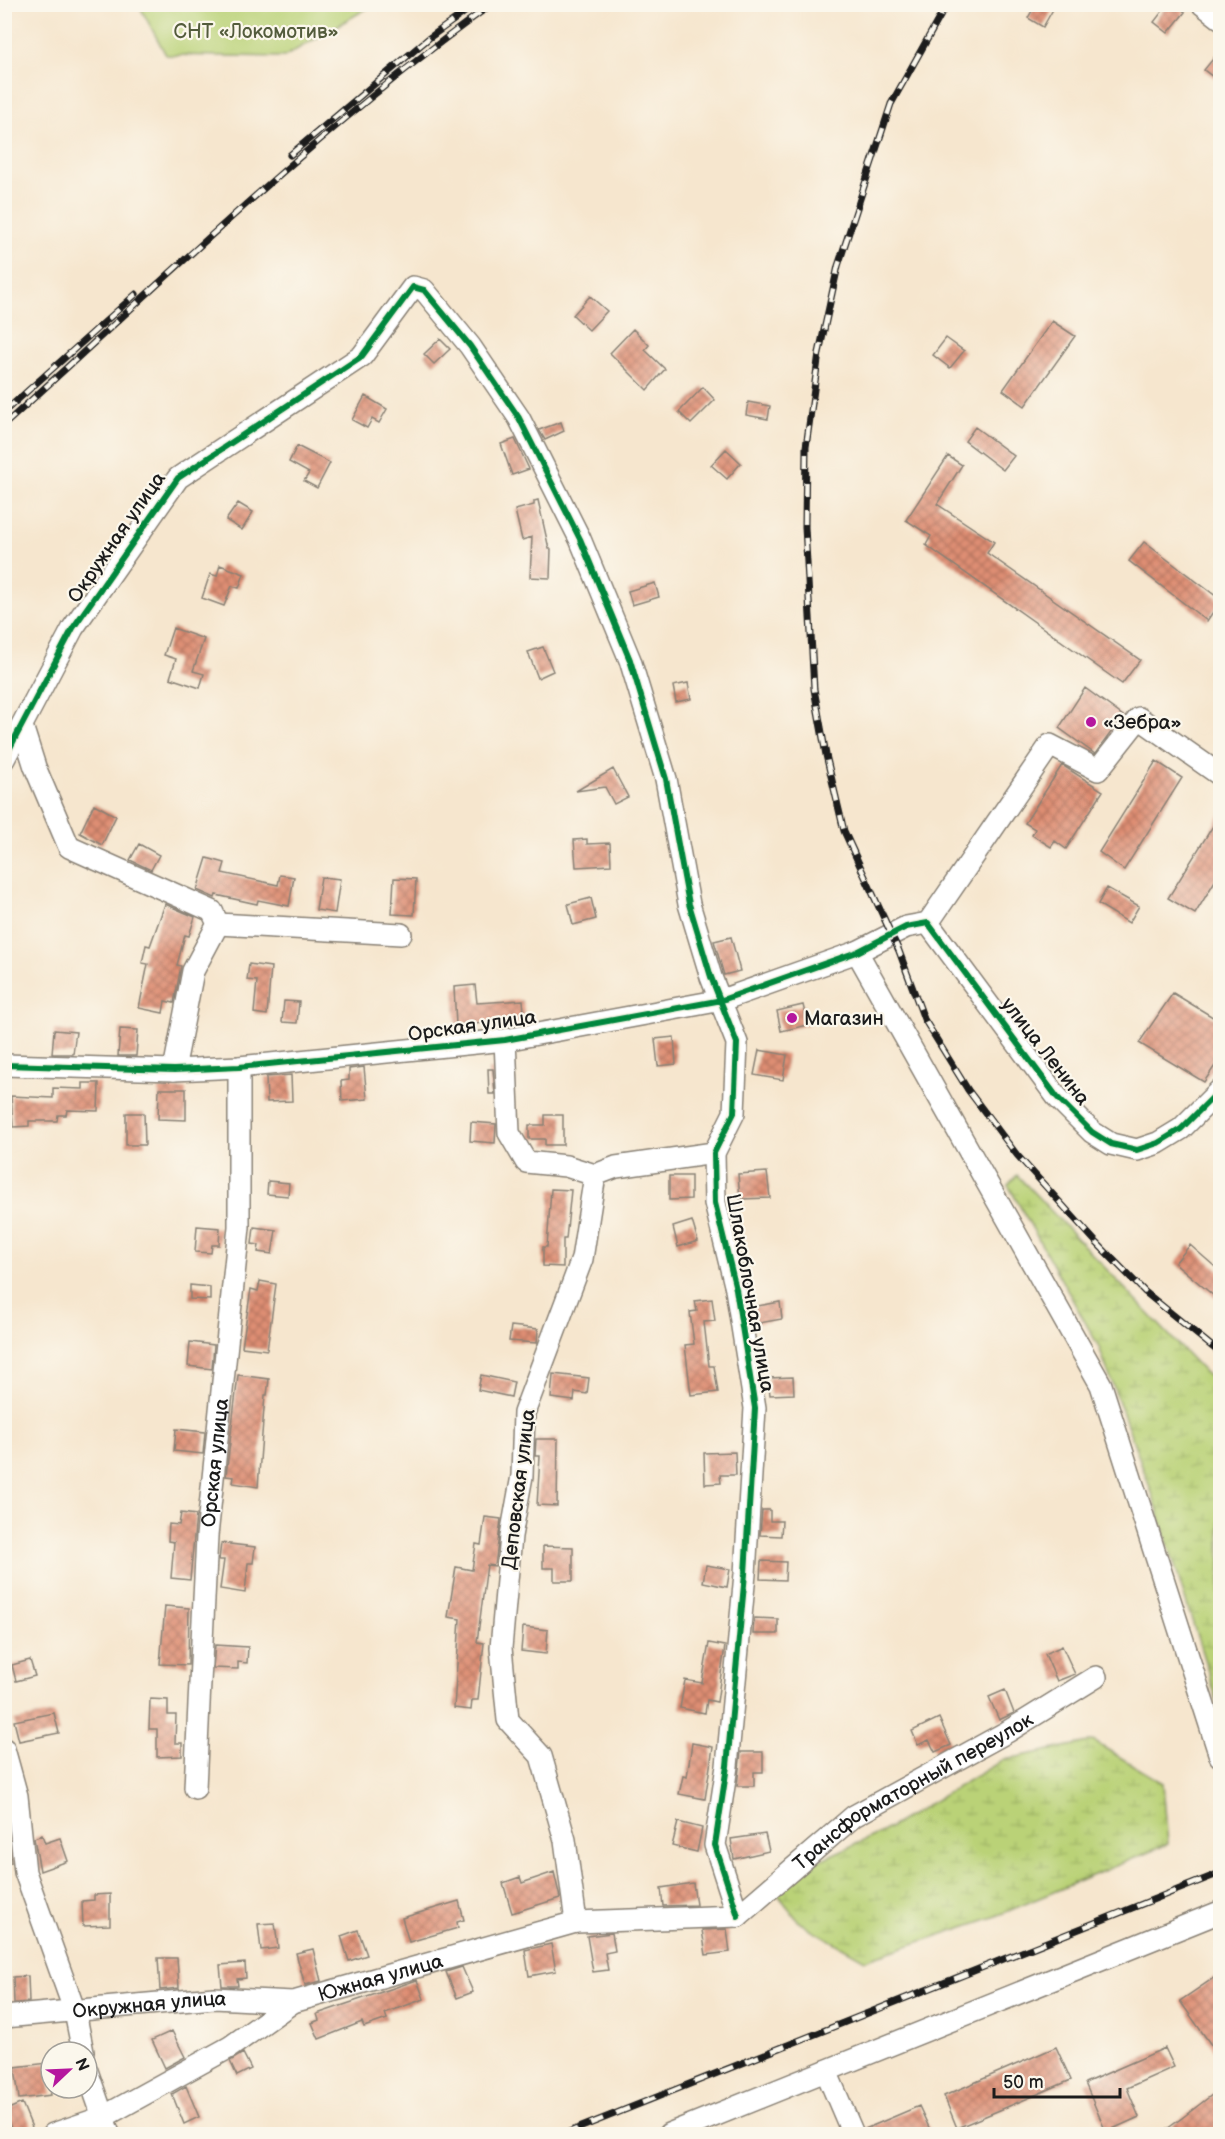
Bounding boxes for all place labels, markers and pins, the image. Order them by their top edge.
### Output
place label: «Зебра» [1103,711,1182,735]
marker: «Зебра» [1084,715,1098,729]
place label: Магазин [804,1007,884,1031]
marker: Магазин [785,1011,799,1025]

